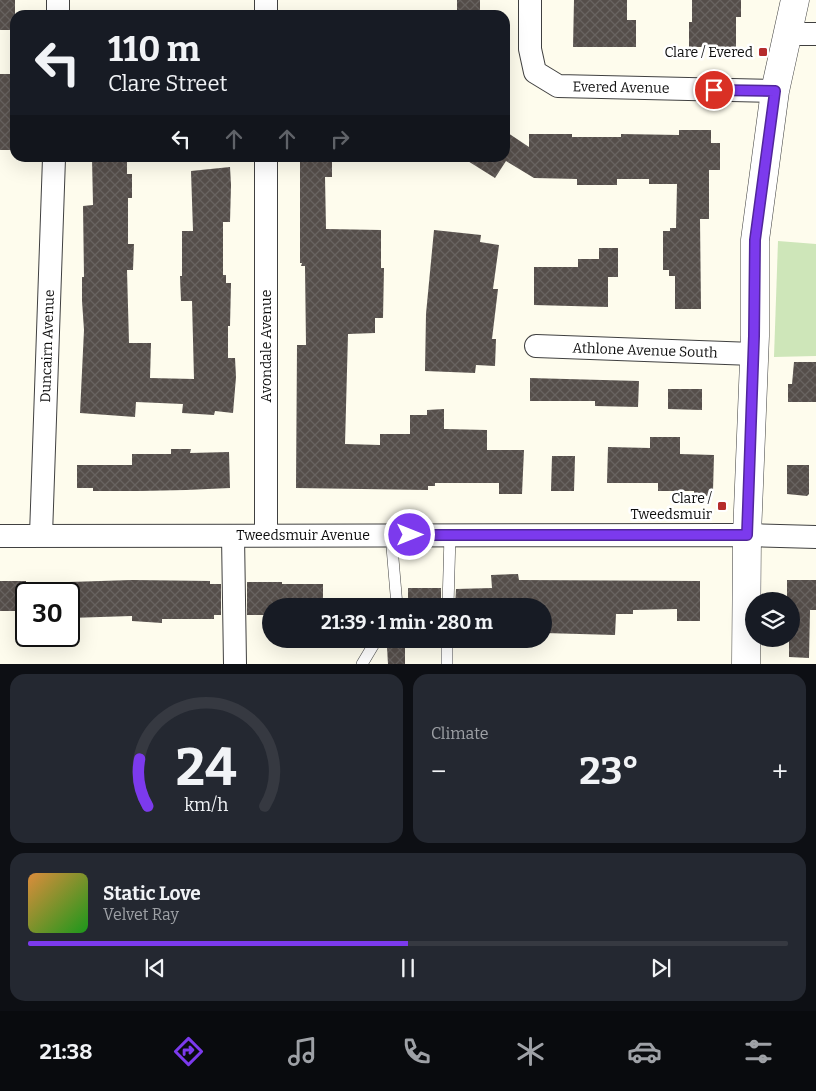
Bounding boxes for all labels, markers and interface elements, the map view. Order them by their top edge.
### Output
text: 110 m [108,28,200,70]
icon: left [25,30,90,95]
place label: Clare / Evered [665,44,753,61]
marker: Clare / Evered [757,46,769,58]
pin [693,69,735,111]
text: Clare Street [108,70,227,97]
icon: arrive [700,76,728,104]
street label: Evered Avenue [572,78,670,97]
icon: left [167,125,195,153]
icon: ahead [220,125,248,153]
icon: ahead [273,125,301,153]
icon: right [326,125,354,153]
street label: Duncairn Avenue [37,289,58,403]
street label: Avondale Avenue [258,290,275,402]
street label: Athlone Avenue South [572,339,718,362]
place label: Clare / Tweedsmuir [630,490,713,523]
marker: Clare / Tweedsmuir [716,500,728,512]
position arrow [383,508,435,560]
street label: Tweedsmuir Avenue [236,527,370,544]
speed limit sign: 30 [15,582,80,647]
map controls [745,592,800,647]
button: layers [745,592,800,647]
text: 21:39 · 1 min · 280 m [321,611,493,634]
text: Climate [431,724,489,743]
text: 24 [176,736,237,799]
text: 23° [579,748,639,794]
text: − [431,755,446,788]
text: + [772,755,788,788]
text: km/h [184,794,229,816]
text: Static Love [103,882,201,905]
text: Velvet Ray [103,905,179,924]
icon: previous [141,954,169,982]
icon: pause [394,954,422,982]
icon: next [647,954,675,982]
icon: directions [171,1034,206,1069]
icon: music [285,1034,320,1069]
icon: phone [399,1034,434,1069]
icon: climate [513,1034,548,1069]
icon: car [627,1034,662,1069]
icon: filters [741,1034,776,1069]
text: 21:38 [40,1038,92,1065]

